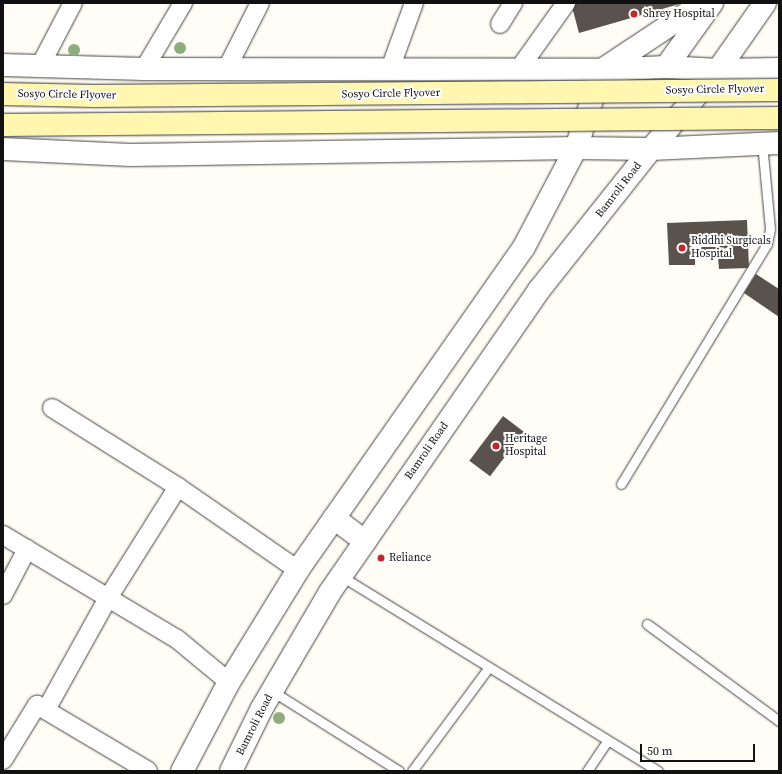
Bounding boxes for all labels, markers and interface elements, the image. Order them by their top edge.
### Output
place label: Shrey Hospital [643,7,715,21]
marker: Shrey Hospital [628,8,640,20]
street label: Sosyo Circle Flyover [666,83,764,97]
street label: Sosyo Circle Flyover [342,87,440,101]
street label: Sosyo Circle Flyover [18,88,116,102]
street label: Bamroli Road [593,160,645,220]
place label: Riddhi Surgicals Hospital [691,235,771,261]
marker: Riddhi Surgicals Hospital [676,242,688,254]
street label: Bamroli Road [402,420,452,482]
place label: Heritage Hospital [505,433,547,459]
marker: Heritage Hospital [490,440,502,452]
place label: Reliance [389,551,431,565]
marker: Reliance [376,553,386,563]
street label: Bamroli Road [234,692,276,758]
scale bar [642,736,757,762]
text: 50 m [647,743,673,759]

